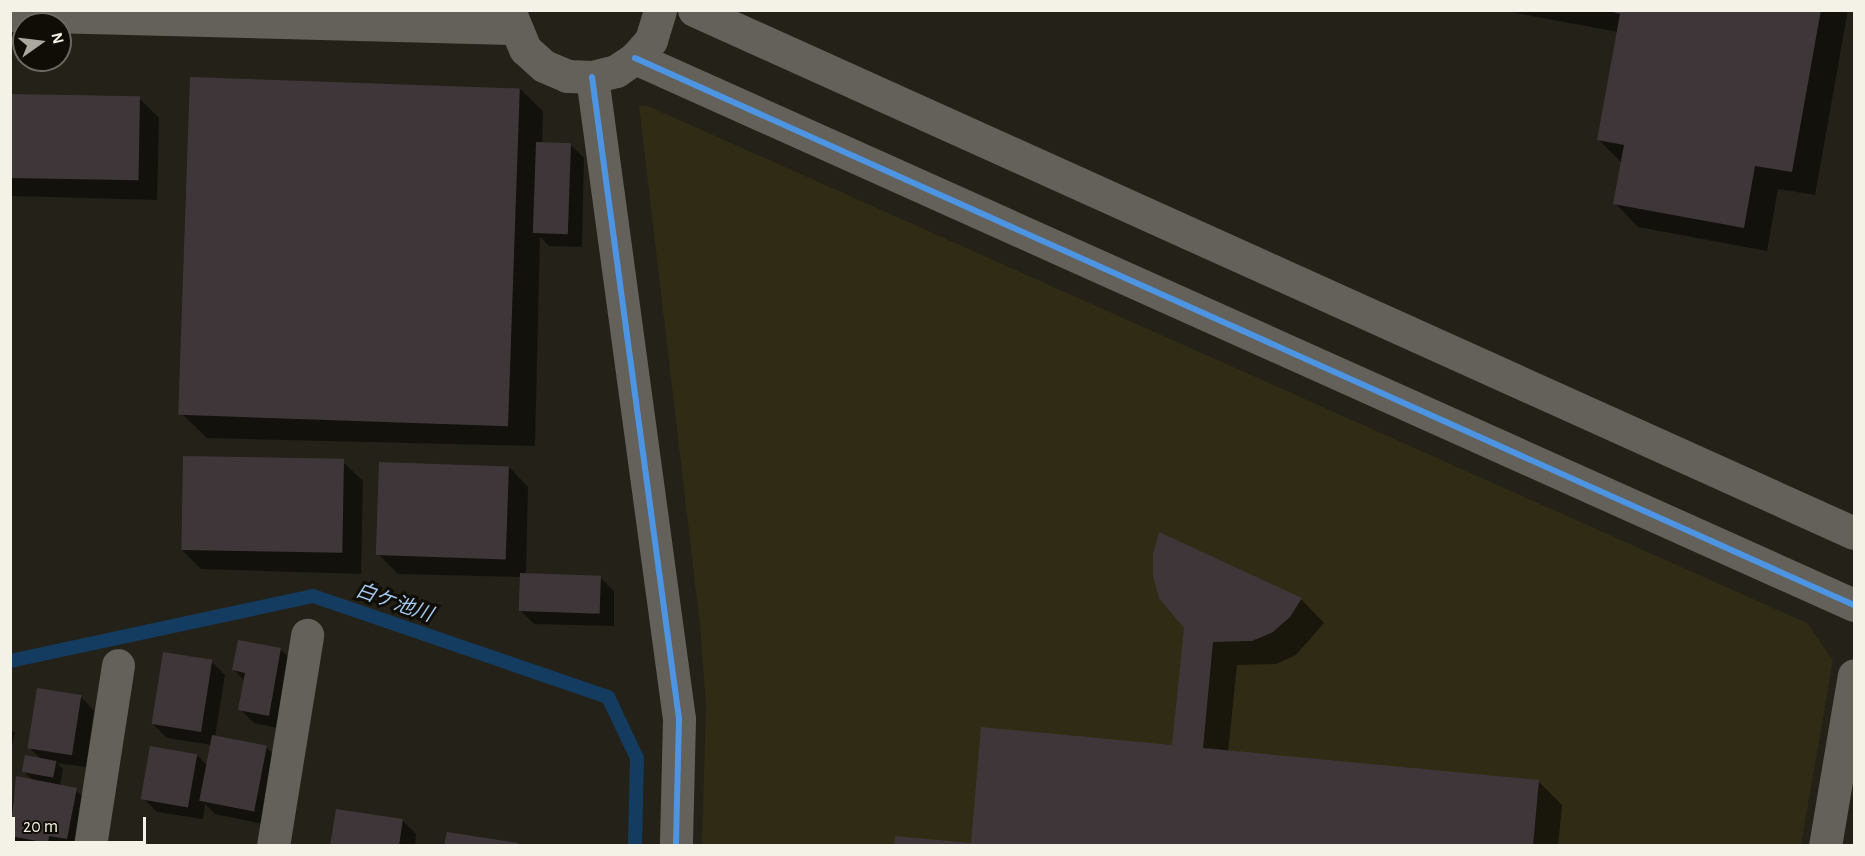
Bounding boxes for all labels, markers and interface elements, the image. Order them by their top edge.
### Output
north arrow [12,12,72,72]
text: N [48,31,67,45]
water label: 白ケ池川 [352,579,436,627]
scale bar [15,805,148,843]
text: 20 m [23,818,58,836]

